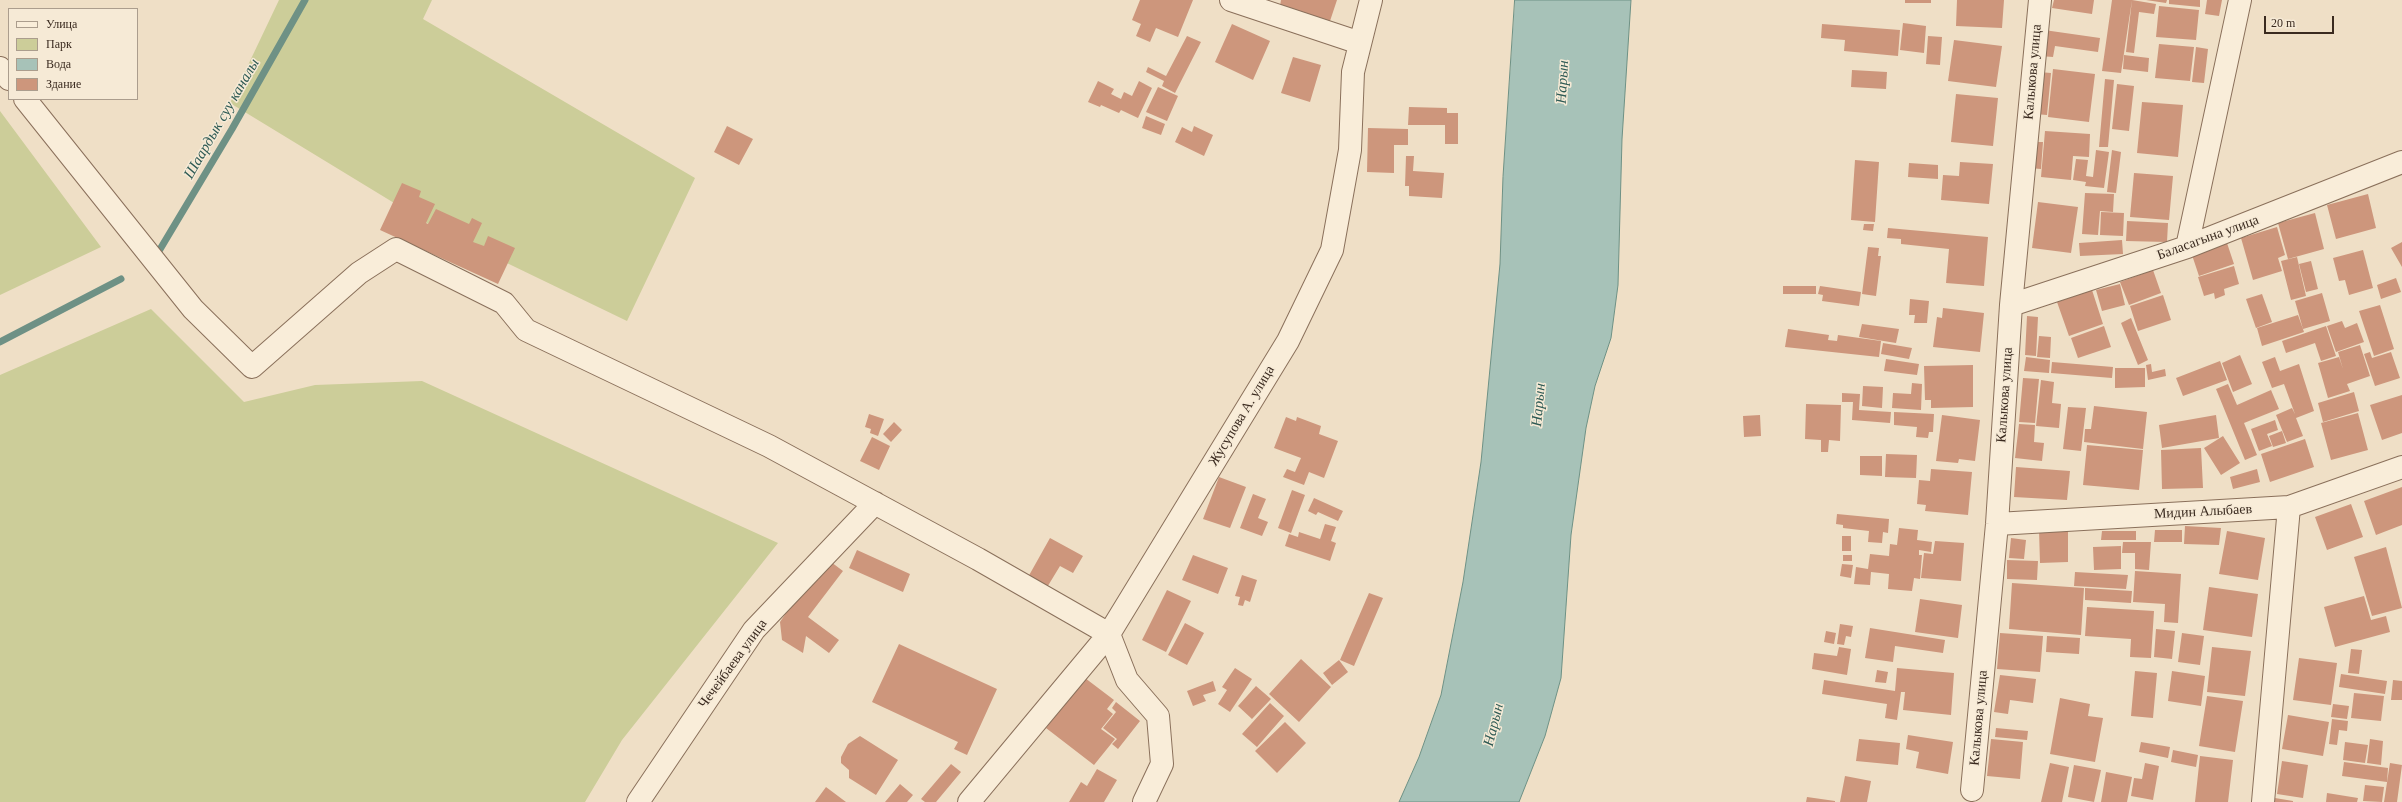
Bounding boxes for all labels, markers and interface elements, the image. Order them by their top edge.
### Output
legend [8,8,138,100]
scale bar [2266,8,2336,34]
text: 20 m [2271,16,2295,30]
text: Улица [46,17,77,31]
street label: Калыкова улица [2020,24,2046,120]
text: Парк [46,37,72,51]
water label: Шаардык суу каналы [180,56,264,182]
text: Вода [46,57,71,71]
water label: Нарын [1553,60,1573,104]
text: Здание [46,77,81,91]
street label: Баласагына улица [2155,212,2261,264]
street label: Калыкова улица [1993,347,2017,443]
street label: Жусупова А. улица [1205,363,1279,469]
water label: Нарын [1528,383,1550,427]
street label: Мидин Алыбаев [2154,501,2252,523]
street label: Чечейбаева улица [695,616,771,712]
street label: Калыкова улица [1966,670,1992,766]
water label: Нарын [1480,702,1508,748]

